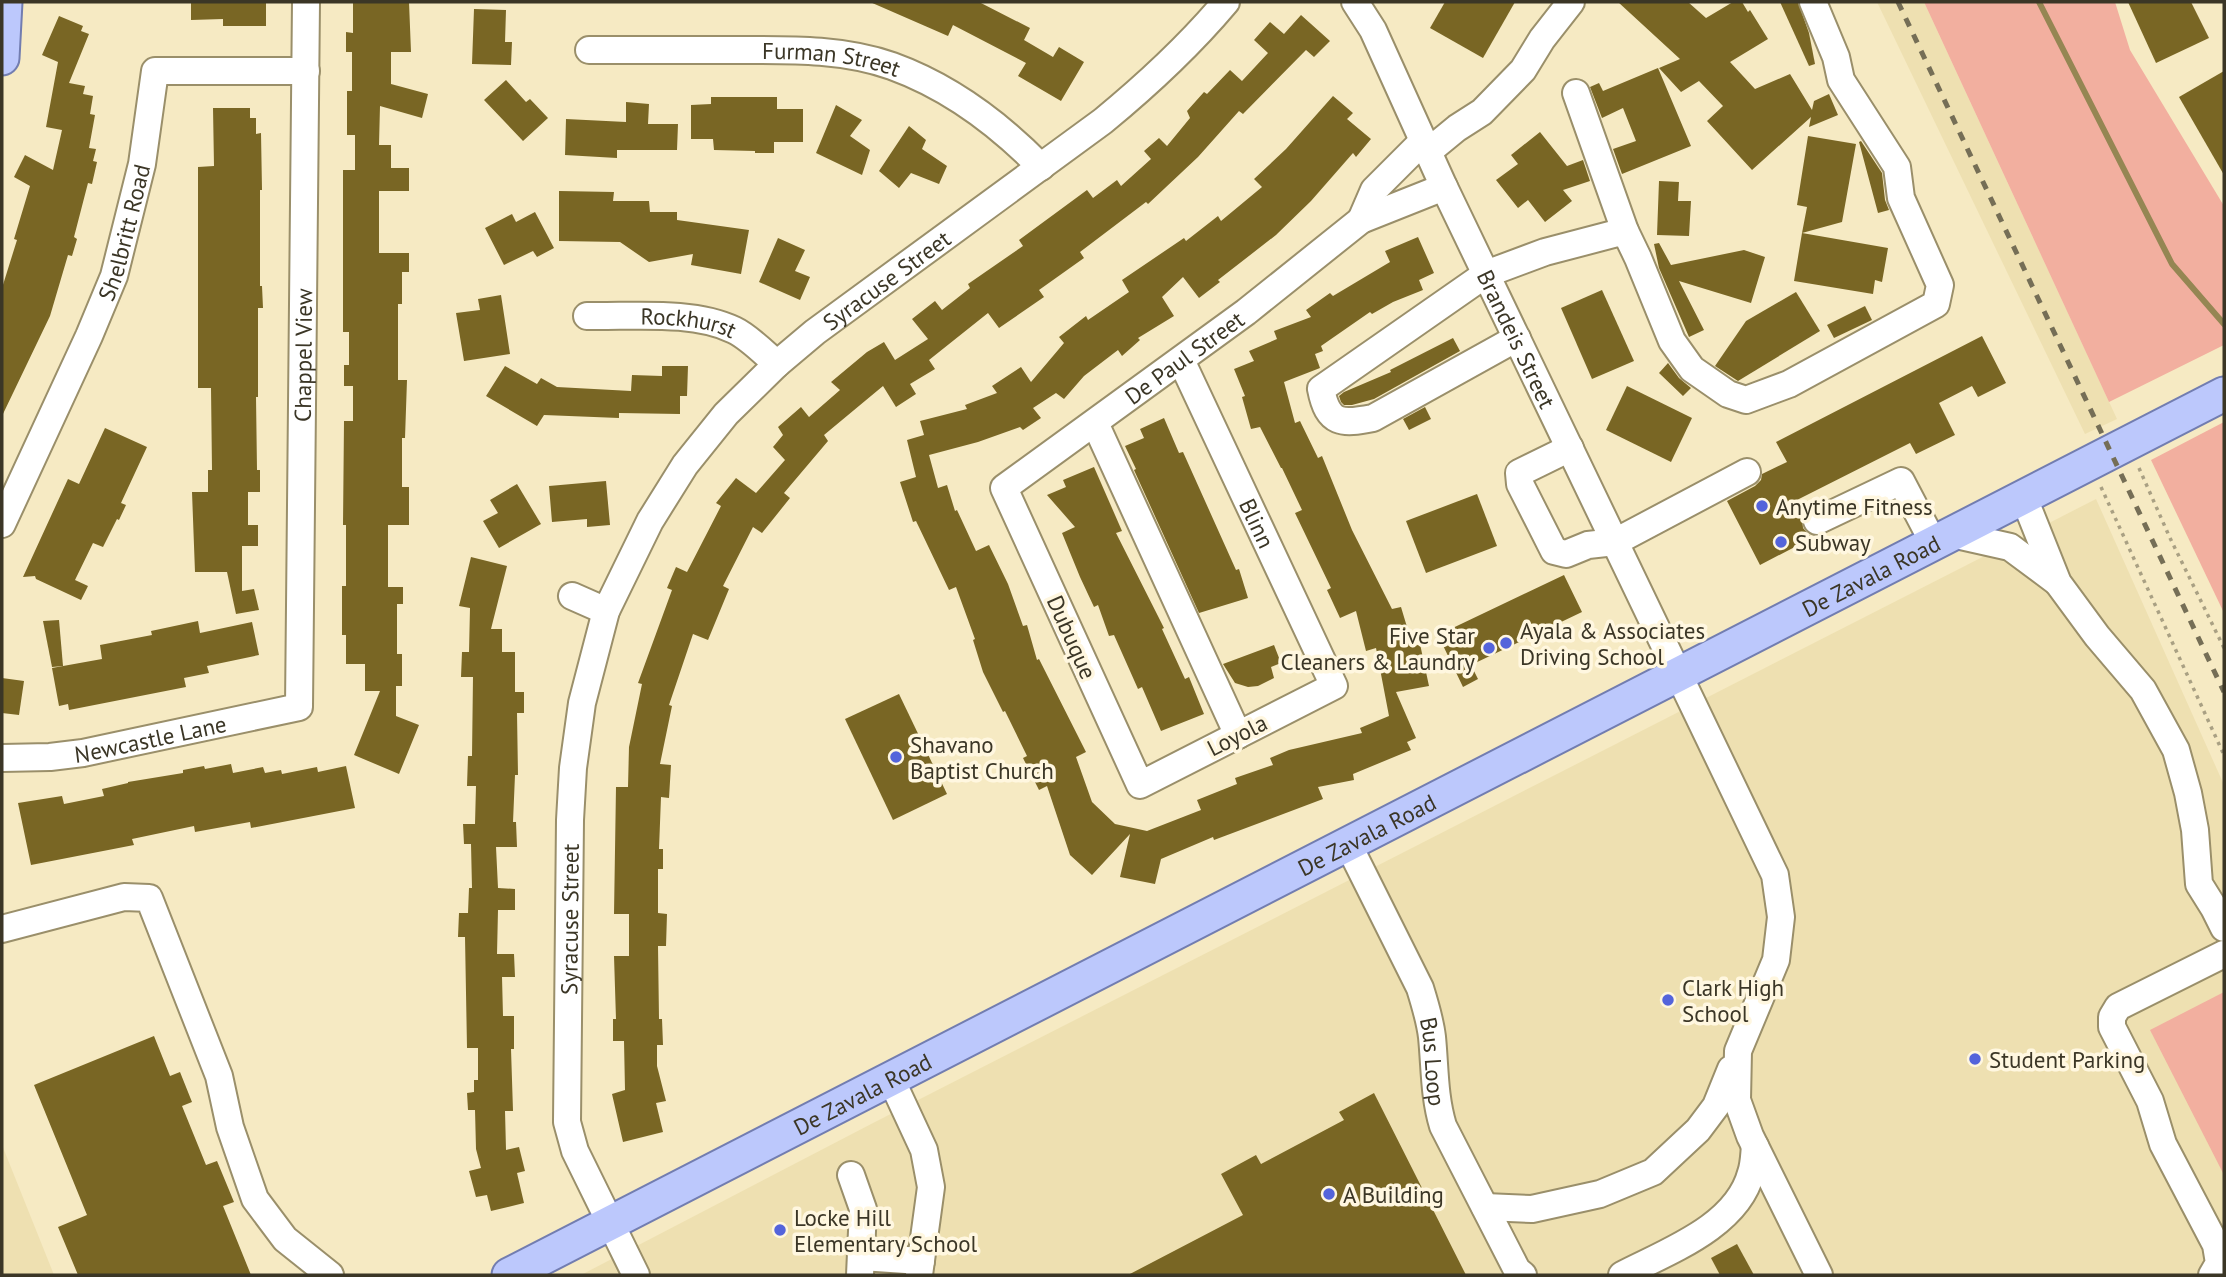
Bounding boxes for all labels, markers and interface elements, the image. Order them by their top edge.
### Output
street label: Furman Street [762,35,905,83]
street label: Shelbritt Road [91,161,156,305]
street label: Syracuse Street [817,223,956,336]
street label: Brandeis Street [1471,265,1563,413]
street label: Chappel View [287,288,318,422]
street label: Rockhurst [641,301,742,344]
street label: De Paul Street [1119,304,1249,410]
place label: Anytime Fitness [1776,492,1933,521]
street label: Blinn [1233,493,1282,552]
marker: Anytime Fitness [1754,498,1770,514]
place label: Subway [1795,528,1871,557]
street label: De Zavala Road [1797,528,1945,623]
marker: Subway [1773,534,1789,550]
street label: Dubuque [1041,591,1103,683]
place label: Ayala & Associates Driving School [1520,616,1705,671]
place label: Five Star Cleaners & Laundry [1281,621,1475,676]
marker: Ayala & Associates Driving School [1498,635,1514,651]
marker: Five Star Cleaners & Laundry [1481,640,1497,656]
street label: Newcastle Lane [73,708,229,768]
street label: Loyola [1202,708,1272,762]
place label: Shavano Baptist Church [910,730,1054,785]
marker: Shavano Baptist Church [888,749,904,765]
street label: De Zavala Road [1293,787,1440,882]
street label: Syracuse Street [554,843,584,995]
place label: Clark High School [1682,973,1784,1028]
marker: Clark High School [1660,992,1676,1008]
street label: Bus Loop [1414,1014,1453,1108]
place label: Student Parking [1989,1045,2145,1074]
street label: De Zavala Road [788,1046,936,1141]
marker: Student Parking [1967,1051,1983,1067]
place label: A Building [1343,1180,1444,1209]
marker: A Building [1321,1186,1337,1202]
place label: Locke Hill Elementary School [794,1203,978,1258]
marker: Locke Hill Elementary School [772,1222,788,1238]

